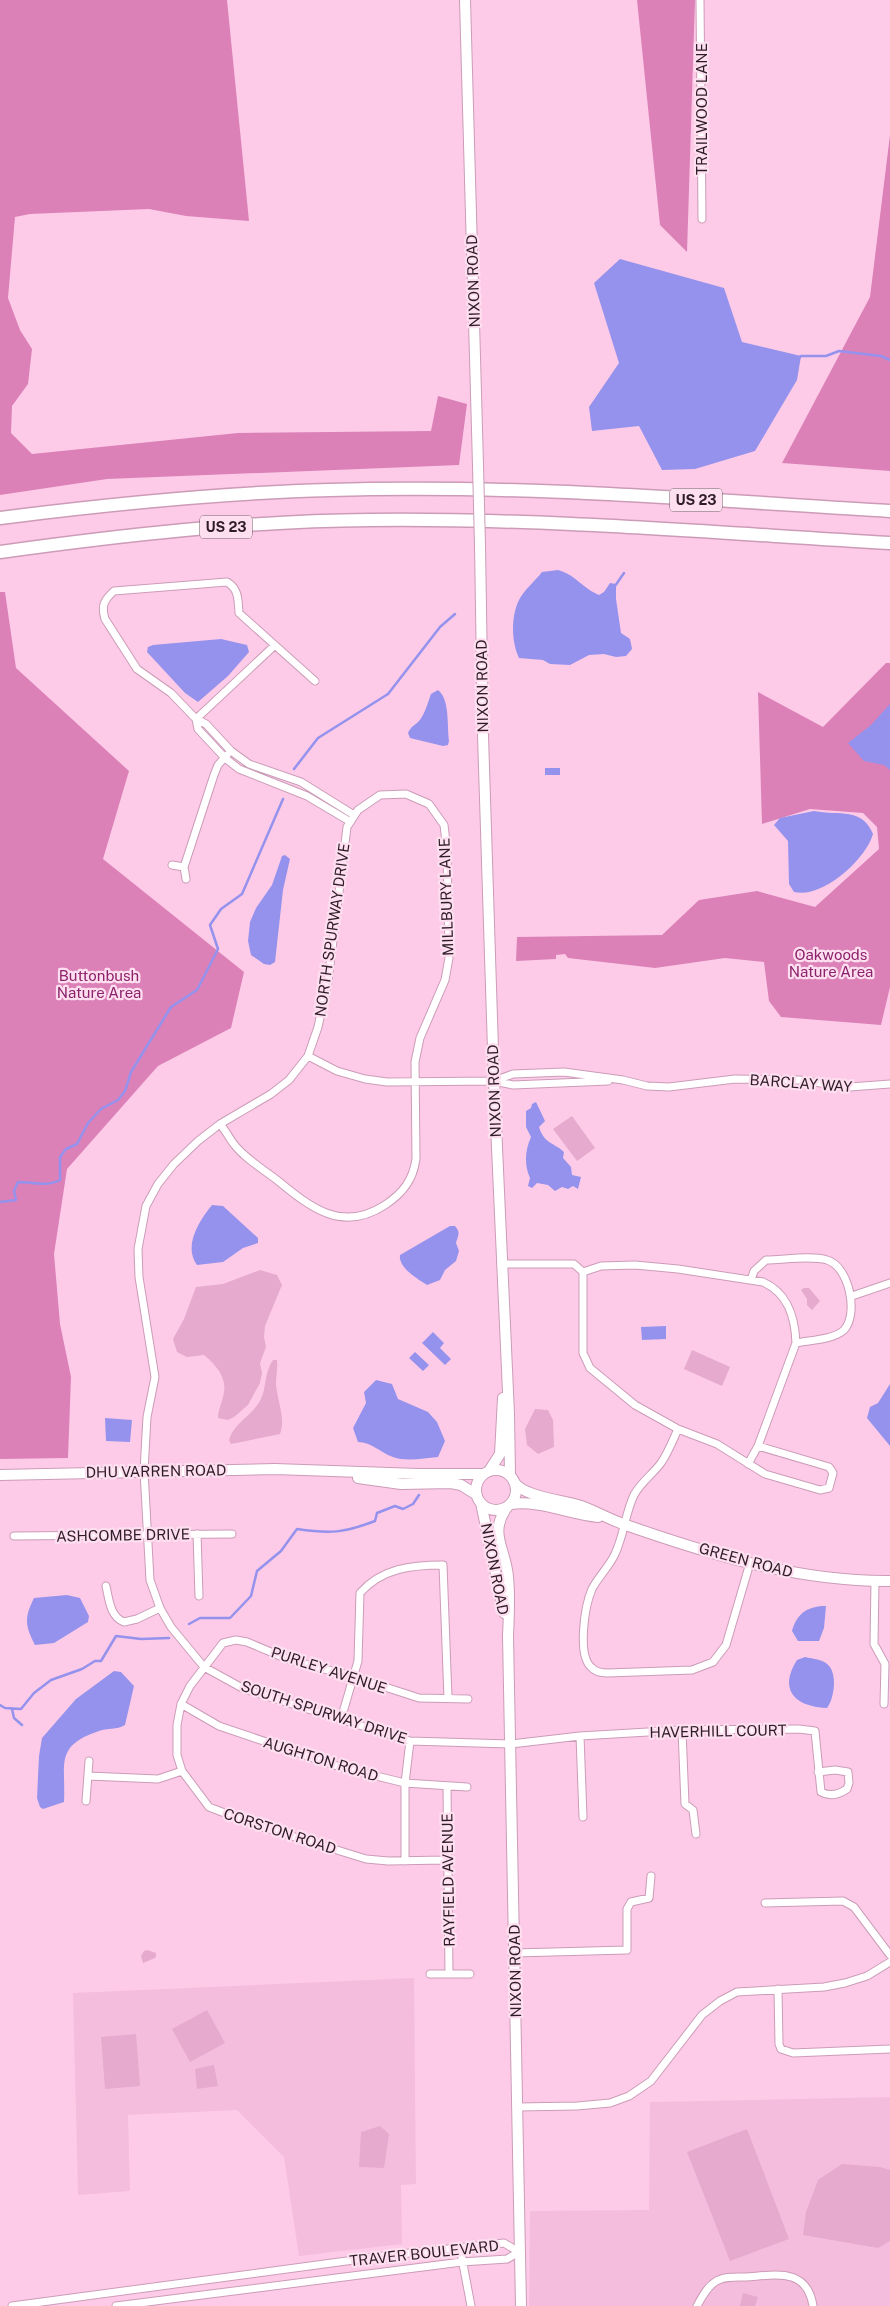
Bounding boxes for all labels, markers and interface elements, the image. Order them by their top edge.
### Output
street label: TRAILWOOD LANE [693,43,710,175]
street label: NIXON ROAD [463,234,483,328]
road number: US 23 [670,488,722,512]
road number: US 23 [200,516,252,538]
street label: NIXON ROAD [473,639,491,733]
street label: MILLBURY LANE [435,838,457,956]
street label: NORTH SPURWAY DRIVE [311,842,353,1018]
park label: Oakwoods Nature Area [789,946,873,980]
park label: Buttonbush Nature Area [57,967,141,1001]
street label: NIXON ROAD [484,1044,504,1138]
street label: BARCLAY WAY [749,1071,853,1095]
street label: DHU VARREN ROAD [85,1461,227,1481]
street label: NIXON ROAD [478,1522,512,1616]
street label: ASHCOMBE DRIVE [56,1525,190,1545]
street label: GREEN ROAD [697,1539,795,1581]
street label: PURLEY AVENUE [269,1643,389,1697]
street label: SOUTH SPURWAY DRIVE [239,1677,409,1747]
street label: HAVERHILL COURT [649,1721,787,1741]
street label: AUGHTON ROAD [261,1733,381,1785]
street label: CORSTON ROAD [222,1805,338,1857]
street label: RAYFIELD AVENUE [438,1813,458,1947]
street label: NIXON ROAD [506,1924,524,2018]
street label: TRAVER BOULEVARD [348,2237,500,2269]

